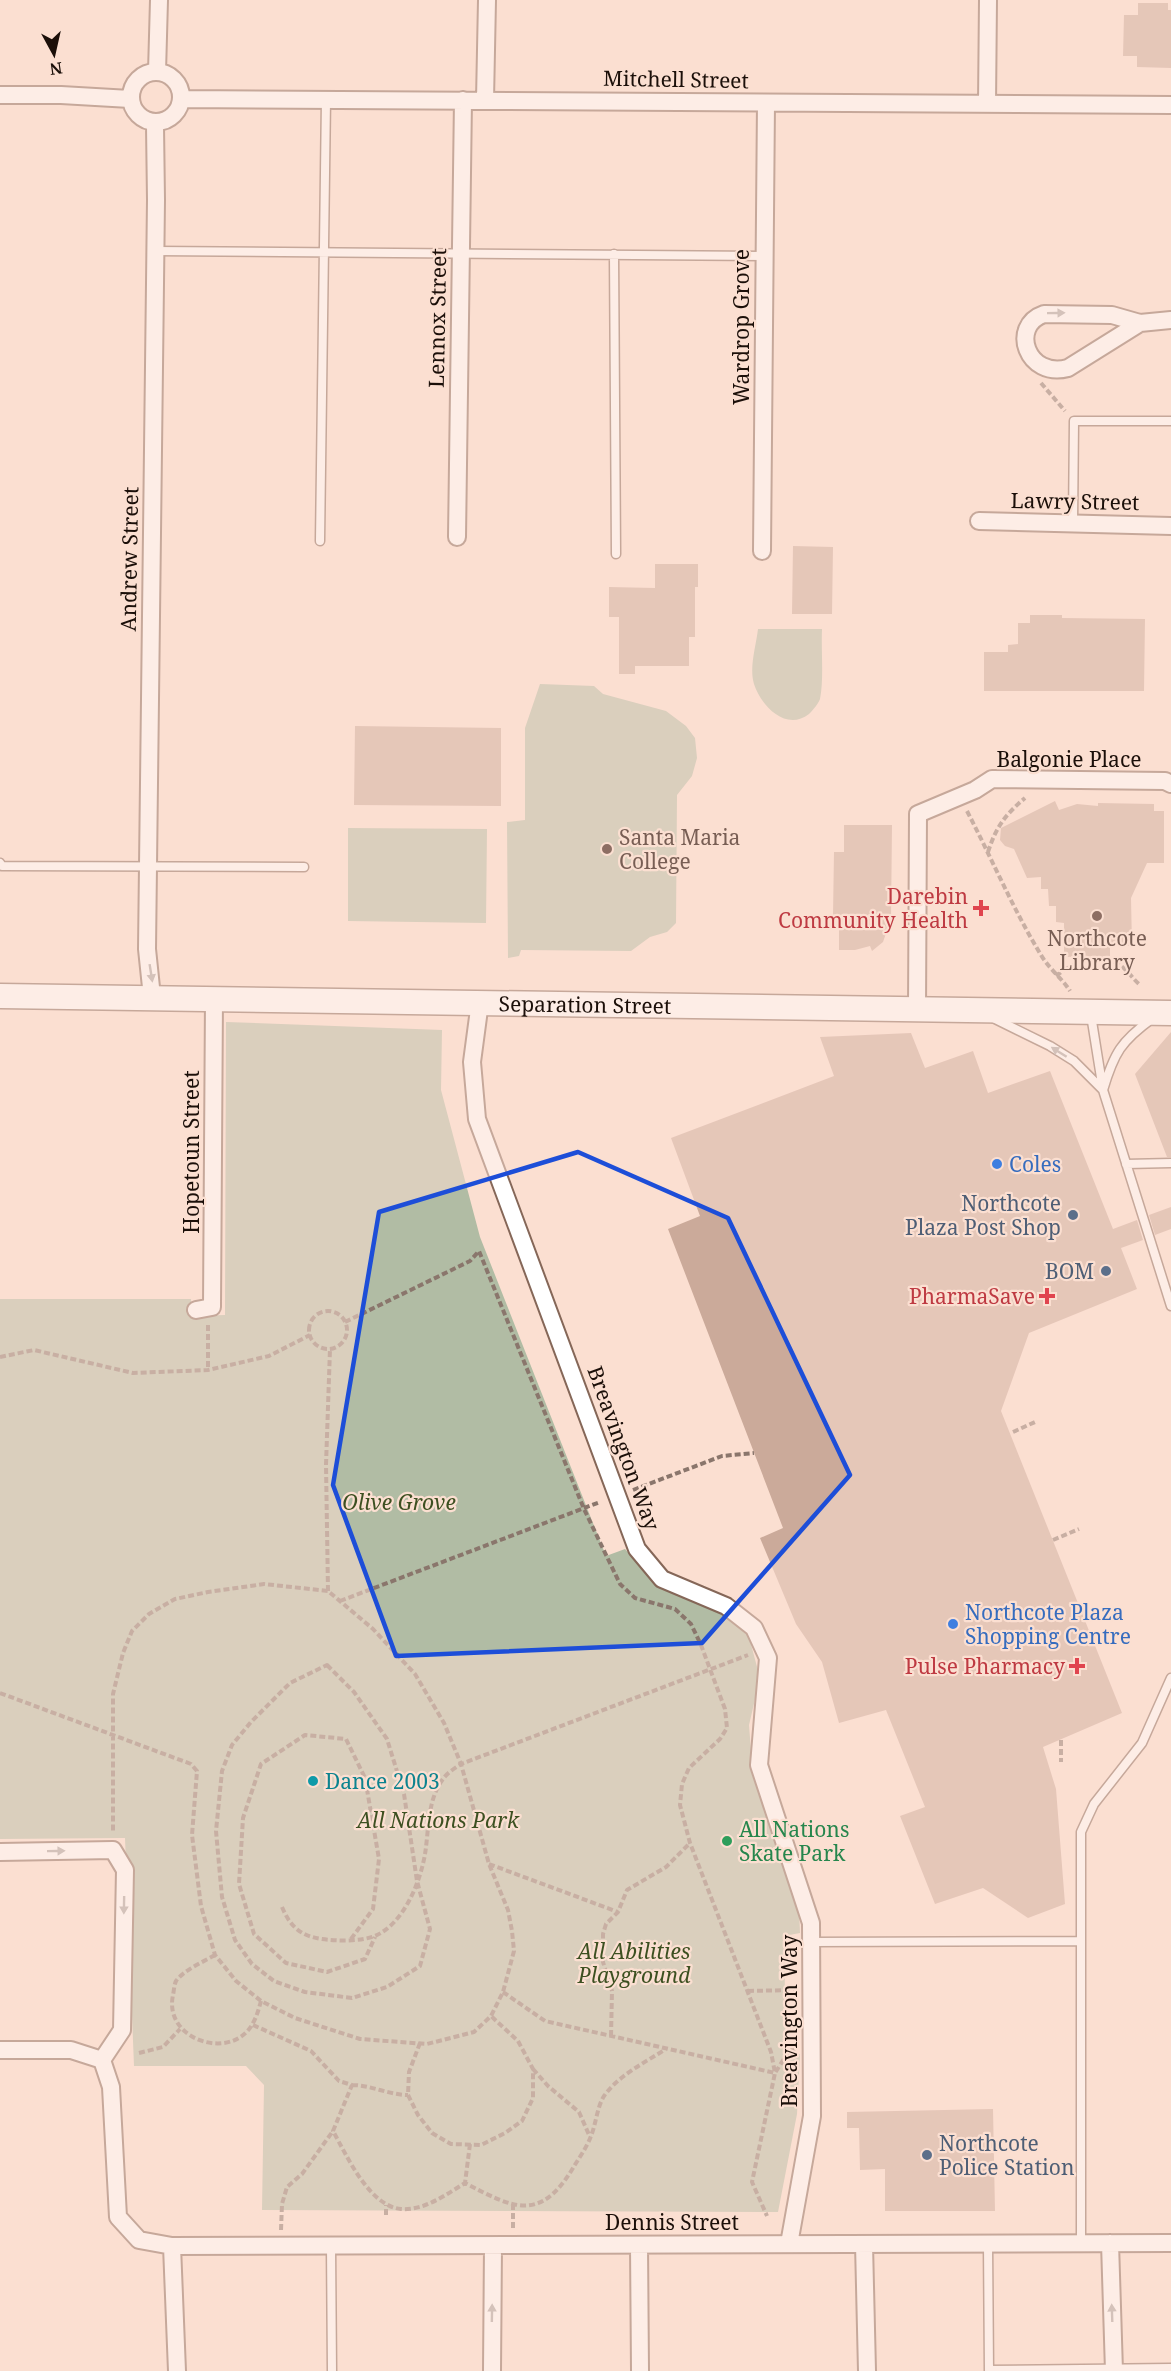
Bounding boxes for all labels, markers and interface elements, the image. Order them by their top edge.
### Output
north arrow [24,24,84,84]
text: N [48,57,64,81]
street label: Mitchell Street [603,64,749,94]
street label: Lennox Street [422,248,452,388]
street label: Wardrop Grove [727,249,755,405]
one-way arrow [1046,308,1065,318]
street label: Lawry Street [1010,486,1140,516]
street label: Andrew Street [114,487,144,631]
street label: Balgonie Place [996,745,1142,773]
place label: Santa Maria College [619,823,740,875]
marker: Santa Maria College [600,842,614,856]
place label: Darebin Community Health [778,882,968,934]
marker: Darebin Community Health [972,899,990,917]
marker: Northcote Library [1090,909,1104,923]
place label: Northcote Library [1047,924,1147,976]
one-way arrow [146,964,155,983]
street label: Separation Street [498,989,671,1020]
one-way arrow [1051,1047,1067,1058]
street label: Hopetoun Street [177,1070,205,1234]
place label: Coles [1009,1150,1061,1178]
marker: Coles [990,1157,1004,1171]
place label: Northcote Plaza Post Shop [905,1189,1061,1241]
marker: Northcote Plaza Post Shop [1066,1208,1080,1222]
place label: BOM [1045,1257,1094,1285]
marker: BOM [1099,1264,1113,1278]
place label: PharmaSave [909,1282,1035,1310]
marker: PharmaSave [1040,1289,1054,1303]
street label: Breavington Way [581,1362,667,1534]
park label: Olive Grove [342,1488,456,1516]
place label: Northcote Plaza Shopping Centre [965,1598,1131,1650]
marker: Northcote Plaza Shopping Centre [946,1617,960,1631]
place label: Pulse Pharmacy [905,1652,1065,1680]
marker: Pulse Pharmacy [1070,1659,1084,1673]
place label: Dance 2003 [325,1767,440,1795]
marker: Dance 2003 [306,1774,320,1788]
park label: All Nations Park [355,1806,520,1834]
place label: All Nations Skate Park [739,1815,849,1867]
marker: All Nations Skate Park [720,1834,734,1848]
one-way arrow [47,1846,66,1856]
one-way arrow [120,1896,129,1915]
street label: Breavington Way [775,1935,803,2107]
park label: All Abilities Playground [575,1937,691,1989]
place label: Northcote Police Station [939,2129,1074,2181]
marker: Northcote Police Station [920,2148,934,2162]
street label: Dennis Street [605,2208,739,2236]
one-way arrow [488,2303,497,2322]
one-way arrow [1108,2303,1117,2322]

